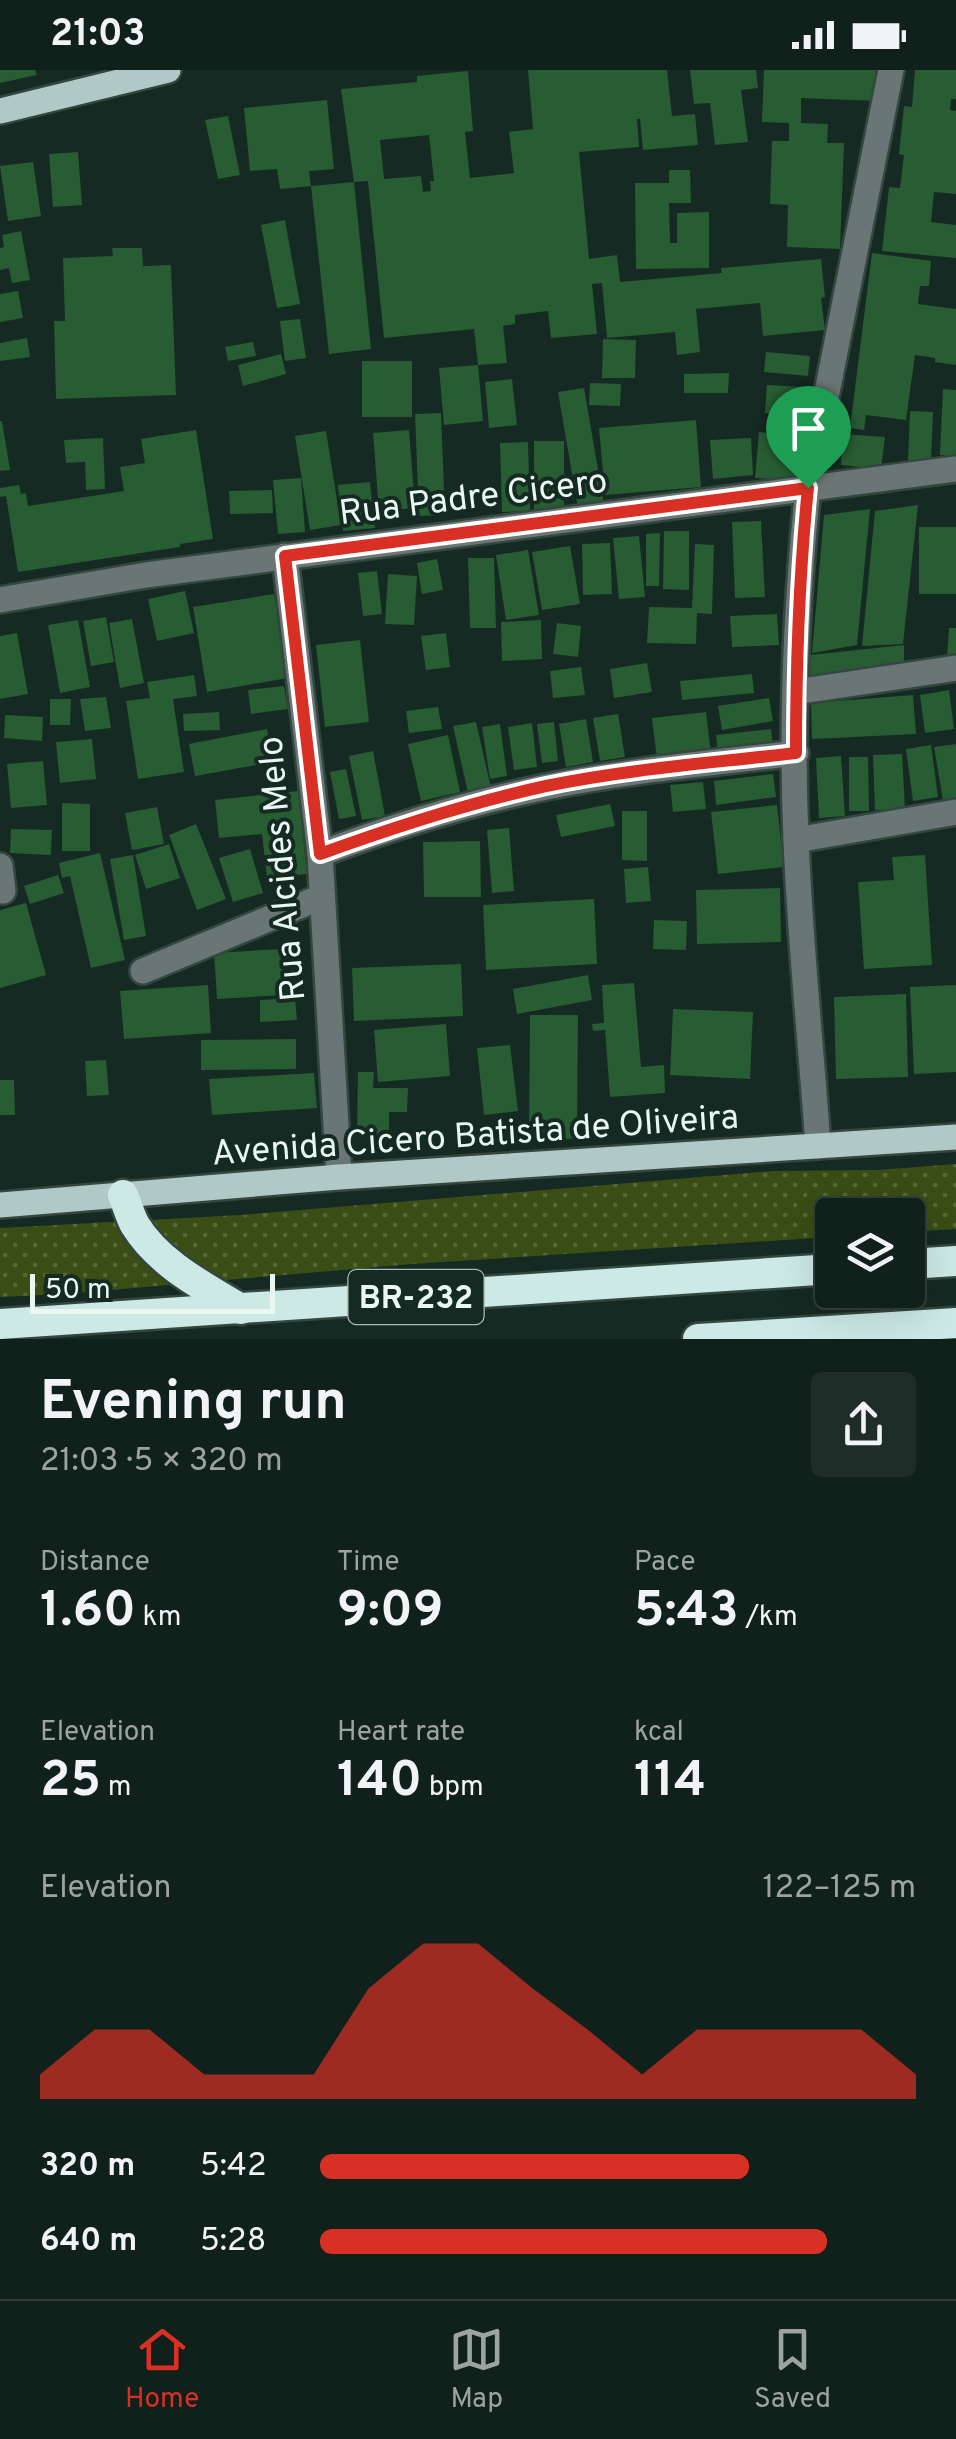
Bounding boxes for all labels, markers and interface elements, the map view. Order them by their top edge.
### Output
text: 21:03 [50,11,145,60]
pin [766,386,851,489]
icon: arrive [781,401,836,456]
street label: Rua Padre Cicero [337,461,610,537]
street label: Rua Alcides Melo [250,734,317,1003]
street label: Avenida Cicero Batista de Oliveira [210,1097,740,1177]
map controls [815,1198,925,1308]
button: layers [815,1198,925,1308]
scale bar [30,1269,275,1314]
road number: BR-232 [348,1270,484,1324]
text: 50 m [45,1273,111,1309]
text: Evening run [40,1369,347,1439]
button: share [811,1372,916,1477]
text: 21:03 · 5 × 320 m [40,1442,283,1482]
text: Distance [40,1545,150,1581]
text: Time [337,1545,400,1581]
text: Pace [634,1545,696,1581]
text: 1.60 [40,1581,136,1644]
text: 9:09 [337,1581,443,1644]
text: 5:43 [634,1581,739,1644]
text: km [136,1600,181,1636]
text: /km [739,1600,798,1636]
text: Elevation [40,1715,155,1751]
text: Heart rate [337,1715,465,1751]
text: kcal [634,1715,684,1751]
text: 25 [40,1751,101,1814]
text: 140 [337,1751,422,1814]
text: 114 [634,1751,706,1814]
text: m [101,1770,131,1806]
text: bpm [422,1770,484,1806]
text: Elevation [40,1869,172,1909]
text: 122–125 m [763,1869,916,1909]
text: 320 m [40,2147,135,2187]
text: 5:42 [200,2147,267,2187]
text: 640 m [40,2222,137,2262]
text: 5:28 [200,2222,266,2262]
tab: Home [125,2322,199,2418]
tab: Map [449,2322,504,2418]
tab: Saved [754,2322,831,2418]

